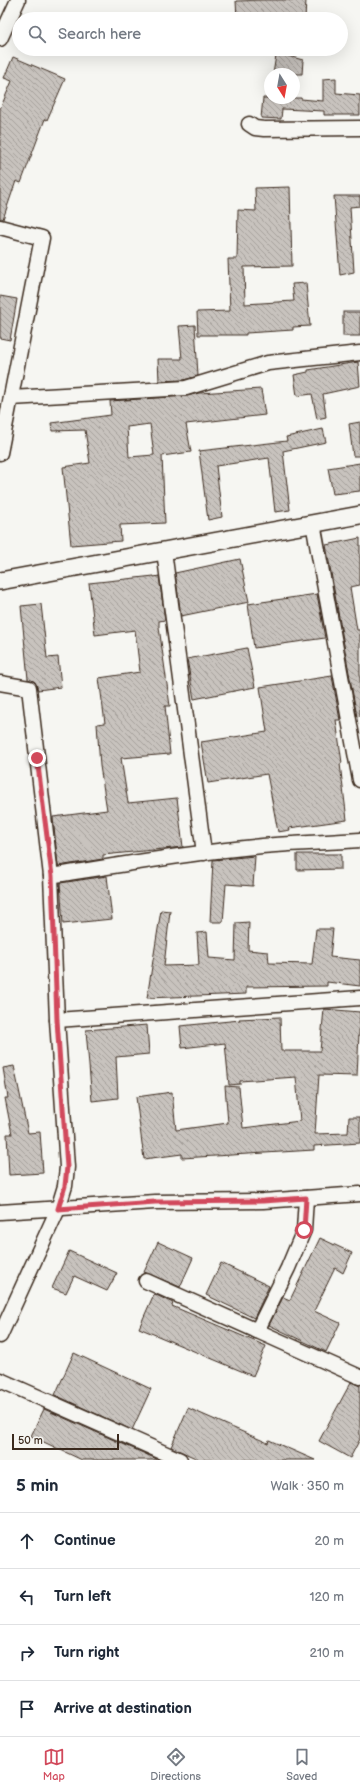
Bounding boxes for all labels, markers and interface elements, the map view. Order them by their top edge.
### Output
search box [12,12,348,56]
icon: search [26,23,48,45]
text: Search here [58,25,141,44]
north arrow [264,68,300,104]
route end [28,749,46,767]
route start [295,1221,313,1239]
scale bar [12,1432,119,1451]
text: 50 m [18,1434,43,1447]
text: 5 min [16,1476,59,1496]
text: Walk · 350 m [270,1478,344,1494]
icon: ahead [16,1530,38,1552]
text: Continue [54,1531,116,1550]
text: 20 m [314,1533,344,1549]
icon: left [16,1586,38,1608]
text: Turn left [54,1587,111,1606]
text: 120 m [309,1589,344,1605]
icon: right [16,1642,38,1664]
text: Turn right [54,1643,119,1662]
text: 210 m [310,1645,344,1661]
icon: arrive [16,1698,38,1720]
text: Arrive at destination [54,1699,192,1718]
tab: Map [43,1746,65,1783]
tab: Directions [150,1746,201,1783]
tab: Saved [286,1746,317,1783]

